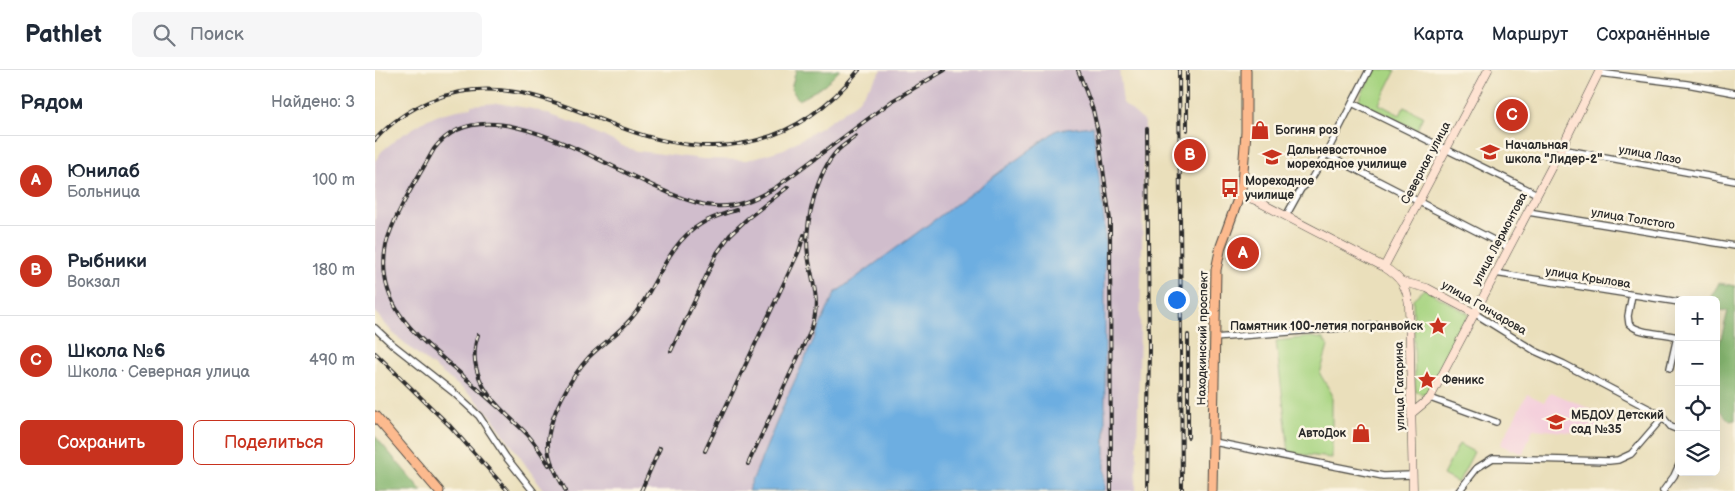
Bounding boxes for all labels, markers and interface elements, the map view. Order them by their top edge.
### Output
search box [132,12,482,57]
text: Pathlet [25,20,102,49]
icon: search [150,21,178,49]
text: Поиск [190,23,244,46]
text: Карта [1413,24,1464,45]
text: Маршрут [1492,24,1568,45]
text: Сохранённые [1596,24,1710,45]
text: Рядом [20,90,83,115]
text: Найдено: 3 [271,93,355,112]
pin: C [1496,96,1528,134]
shop icon: Богиня роз [1249,119,1271,141]
street label: Северная улица [1398,119,1454,207]
place label: Богиня роз [1275,123,1338,138]
pin: B [1174,136,1206,174]
place label: Начальная школа "Лидер-2" [1505,138,1602,167]
school or university icon: Начальная школа "Лидер-2" [1479,141,1501,163]
street label: улица Лазо [1618,142,1682,168]
place label: Дальневосточное мореходное училище [1287,143,1407,172]
school or university icon: Дальневосточное мореходное училище [1261,146,1283,168]
text: Юнилаб [67,160,140,183]
text: A [31,171,41,190]
text: 100 m [312,171,355,190]
place label: Мореходное училище [1245,174,1315,203]
bus stop icon: Мореходное училище [1219,177,1241,199]
text: Больница [67,183,140,202]
street label: улица Лермонтова [1469,190,1531,288]
street label: улица Толстого [1590,205,1676,233]
pin: A [1227,234,1259,272]
text: Рыбники [67,250,147,273]
text: B [30,261,42,280]
text: 180 m [313,261,355,280]
street label: улица Крылова [1544,264,1632,292]
street label: Находкинский проспект [1194,270,1212,406]
text: Вокзал [67,273,120,292]
street label: улица Гончарова [1439,278,1529,338]
your location [1164,287,1190,313]
map controls [1675,296,1720,476]
button: + [1675,296,1720,341]
place icon: Памятник 100-летия погранвойск [1427,315,1449,337]
place label: Памятник 100-летия погранвойск [1230,319,1423,334]
text: Школа №6 [67,340,166,363]
street label: улица Гагарина [1392,341,1408,431]
button: − [1675,341,1720,386]
text: C [30,351,42,370]
text: 490 m [309,351,355,370]
text: Школа · Северная улица [67,363,250,382]
place icon: Феникс [1416,369,1438,391]
place label: Феникс [1442,373,1484,388]
button: locate [1675,386,1720,431]
place label: МБДОУ Детский сад №35 [1571,408,1664,437]
school or university icon: МБДОУ Детский сад №35 [1545,411,1567,433]
button: Сохранить [20,420,183,465]
button: Поделиться [193,420,355,465]
shop icon: АвтоДок [1350,422,1372,444]
place label: АвтоДок [1297,426,1347,441]
button: layers [1675,431,1720,476]

